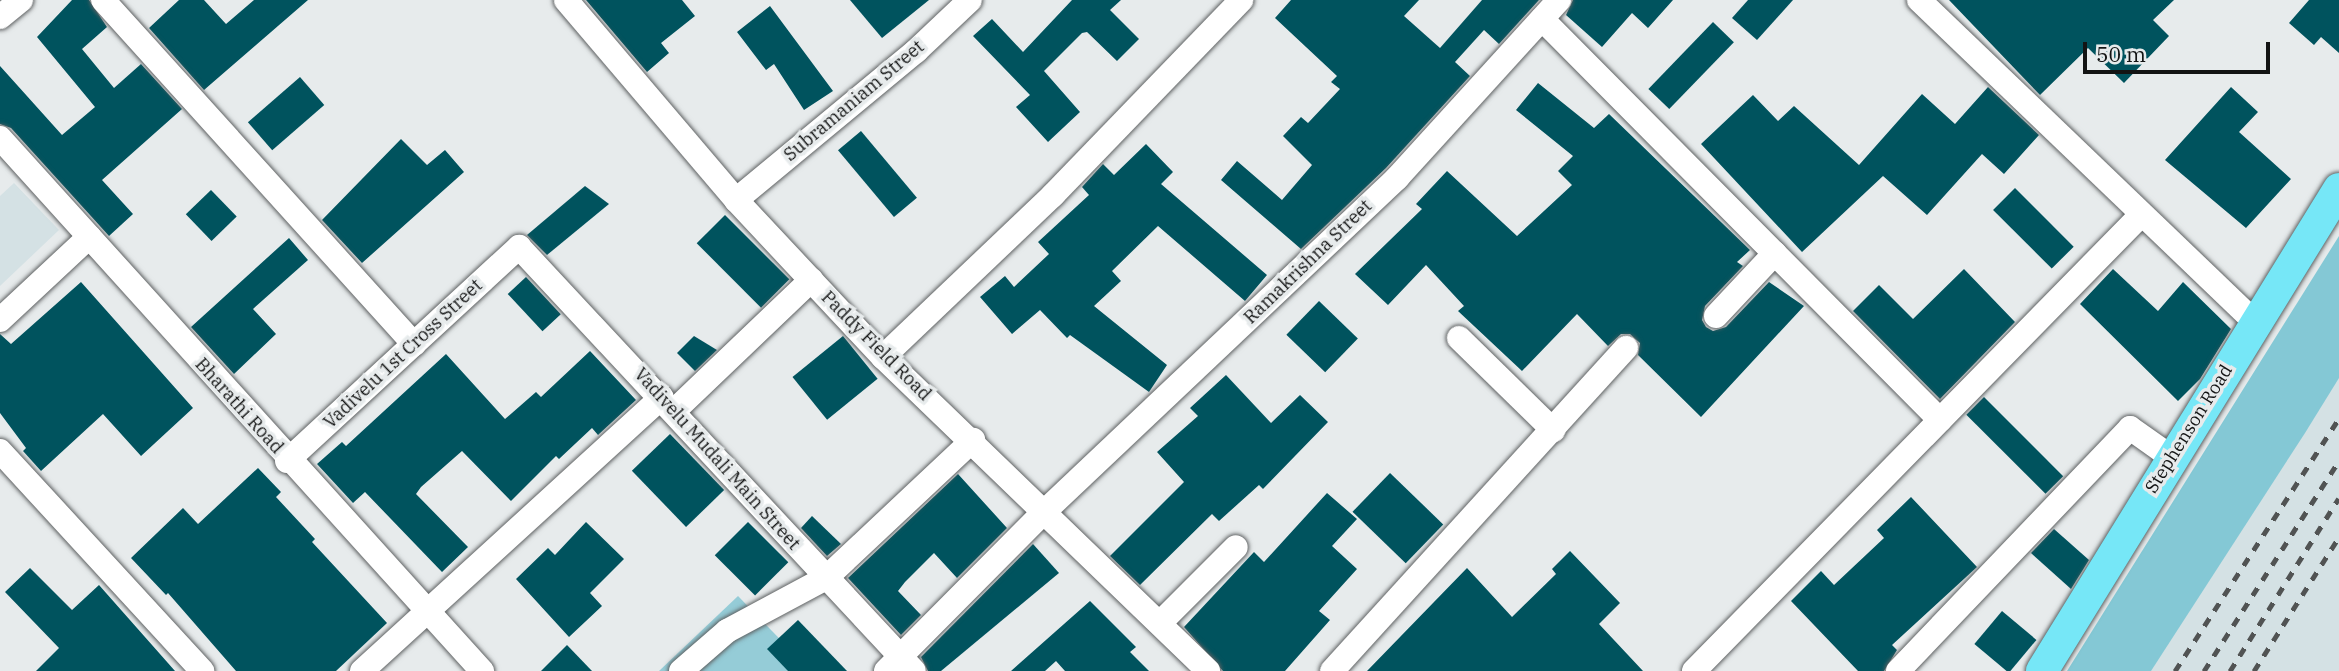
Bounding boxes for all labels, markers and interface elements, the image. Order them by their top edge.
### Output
scale bar [2087,28,2274,72]
street label: Subramaniam Street [780,36,928,166]
text: 50 m [2096,40,2146,68]
street label: Ramakrishna Street [1240,195,1376,329]
street label: Vadivelu 1st Cross Street [319,275,487,433]
street label: Paddy Field Road [817,287,935,405]
street label: Bharathi Road [190,354,288,458]
street label: Stephenson Road [2141,361,2237,497]
street label: Vadivelu Mudali Main Street [630,364,804,554]

